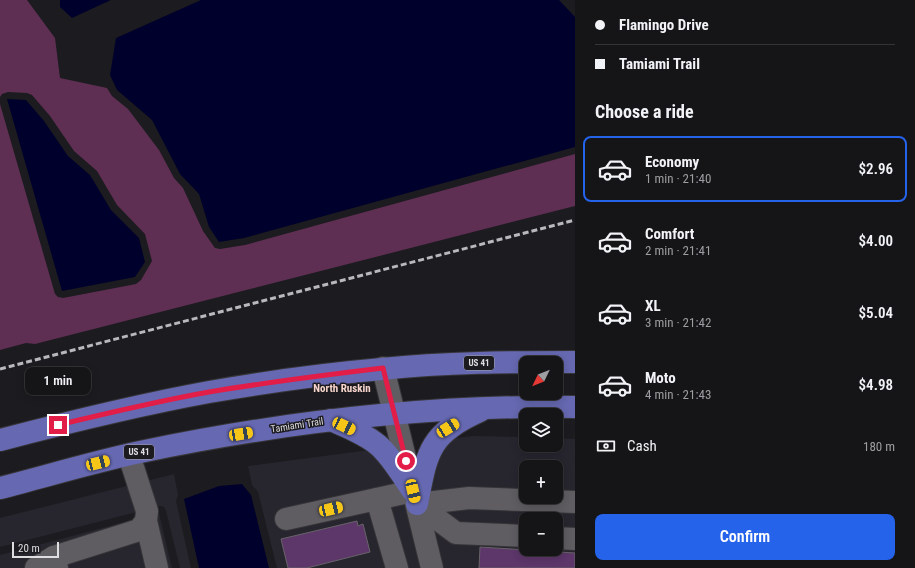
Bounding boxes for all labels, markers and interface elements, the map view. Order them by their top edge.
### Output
text: Flamingo Drive [619,16,709,34]
text: Tamiami Trail [619,55,700,73]
text: Choose a ride [595,101,694,122]
icon: car [597,151,633,187]
text: Economy [645,153,699,171]
text: $2.96 [859,160,893,178]
text: 1 min · 21:40 [645,171,711,186]
icon: car [597,223,633,259]
text: Comfort [645,225,694,243]
text: $4.00 [859,232,893,250]
text: 2 min · 21:41 [645,243,711,258]
icon: car [597,295,633,331]
text: XL [645,297,661,315]
text: $5.04 [859,304,893,322]
text: 3 min · 21:42 [645,315,711,330]
road number: US 41 [464,356,494,370]
north arrow [519,356,563,400]
map controls [519,356,563,556]
callout: 1 min [25,367,91,395]
icon: car [597,367,633,403]
text: Moto [645,369,676,387]
text: 1 min [44,373,72,388]
text: $4.98 [859,376,893,394]
district label: North Ruskin [313,382,371,395]
text: 4 min · 21:43 [645,387,711,402]
button: layers [519,408,563,452]
street label: Tamiami Trail [270,415,324,435]
car [331,415,357,437]
route end [49,416,67,434]
car [435,417,461,439]
car [228,426,254,442]
icon: cash [595,435,617,457]
text: Cash [627,437,657,455]
text: 180 m [863,439,895,454]
road number: US 41 [124,445,154,459]
route start [397,452,415,470]
car [85,454,111,472]
button: + [519,460,563,504]
car [404,478,422,504]
car [318,500,344,518]
button: − [519,512,563,556]
button: Confirm [595,514,895,560]
scale bar [12,540,59,559]
text: 20 m [18,542,40,555]

